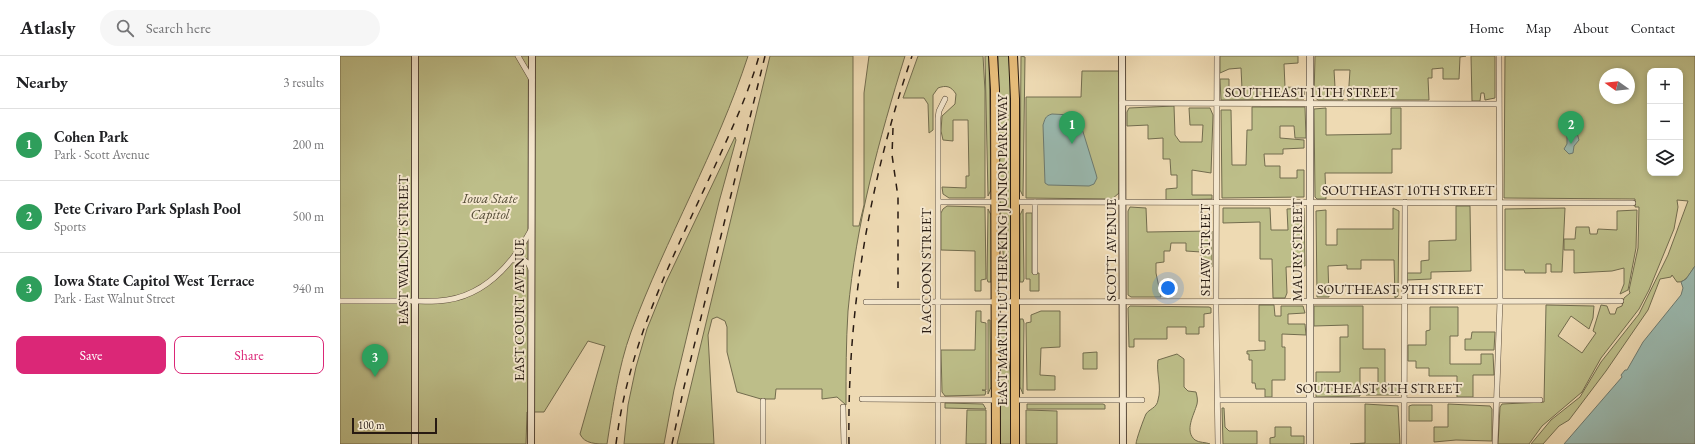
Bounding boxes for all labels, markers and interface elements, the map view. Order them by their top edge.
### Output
search box [100,10,380,46]
text: Atlasly [20,15,76,40]
icon: search [114,17,136,39]
text: Search here [146,18,211,37]
text: Home [1469,19,1504,37]
text: Map [1526,19,1551,37]
text: About [1573,19,1609,37]
text: Contact [1631,19,1675,37]
north arrow [1599,68,1635,104]
map controls [1647,68,1683,176]
button: + [1647,68,1683,104]
text: Nearby [16,71,68,93]
text: 3 results [283,74,324,91]
street label: SOUTHEAST 11TH STREET [1225,83,1398,101]
street label: EAST MARTIN LUTHER KING JUNIOR PARKWAY [993,93,1011,406]
button: − [1647,104,1683,140]
pin: 1 [1059,111,1085,144]
pin: 2 [1558,111,1584,144]
text: Cohen Park [54,127,128,146]
text: 1 [26,136,32,153]
text: 200 m [293,136,324,153]
button: layers [1647,140,1683,176]
text: Park · Scott Avenue [54,146,150,163]
street label: EAST WALNUT STREET [394,174,412,325]
street label: SOUTHEAST 10TH STREET [1322,181,1495,199]
park label: Iowa State Capitol [461,189,518,223]
street label: MAURY STREET [1288,198,1306,302]
text: Pete Crivaro Park Splash Pool [54,199,241,218]
street label: SCOTT AVENUE [1102,199,1120,301]
street label: SHAW STREET [1196,203,1214,296]
street label: RACCOON STREET [917,207,935,334]
text: 2 [26,208,32,225]
text: 500 m [293,208,324,225]
text: Sports [54,218,86,235]
street label: EAST COURT AVENUE [510,239,528,381]
text: Iowa State Capitol West Terrace [54,271,254,290]
your location [1158,278,1178,298]
text: 3 [26,280,32,297]
text: 940 m [293,280,324,297]
street label: SOUTHEAST 9TH STREET [1317,280,1484,298]
text: Park · East Walnut Street [54,290,175,307]
button: Save [16,336,166,374]
button: Share [174,336,324,374]
pin: 3 [362,344,388,377]
street label: SOUTHEAST 8TH STREET [1296,379,1463,397]
scale bar [352,416,437,435]
text: 100 m [358,418,385,432]

